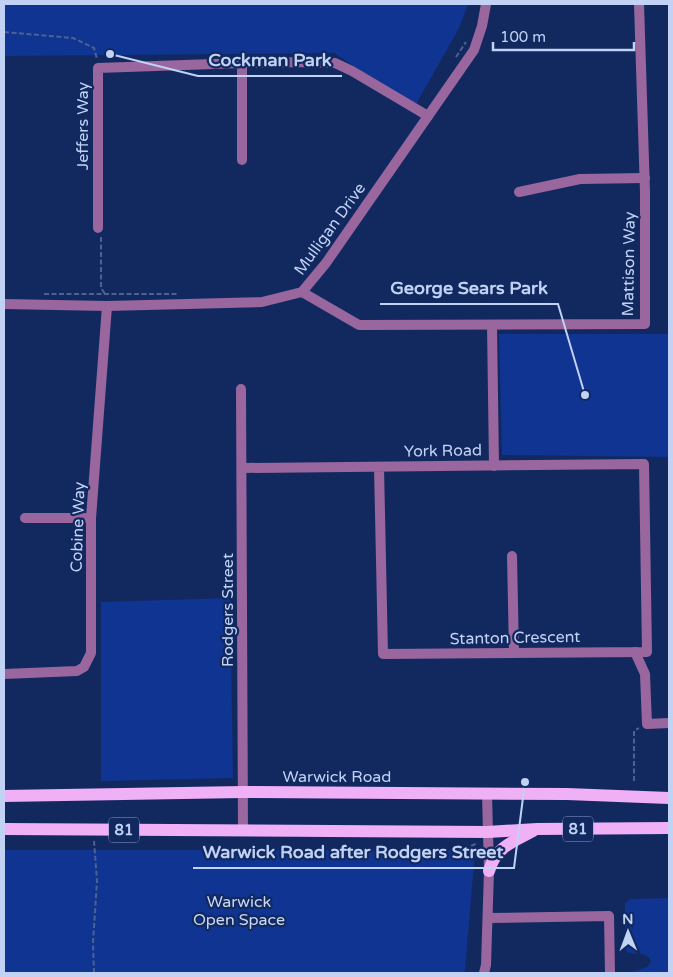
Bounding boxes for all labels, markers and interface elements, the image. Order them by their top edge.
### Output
scale bar [493,20,634,52]
text: 100 m [500,28,546,46]
callout: Cockman Park [198,43,342,76]
text: Cockman Park [208,49,332,71]
street label: Jeffers Way [73,81,93,170]
street label: Mulligan Drive [290,179,370,279]
street label: Mattison Way [618,211,640,317]
callout: George Sears Park [380,271,558,304]
text: George Sears Park [390,277,548,299]
street label: York Road [404,440,482,462]
street label: Cobine Way [66,481,90,573]
street label: Rodgers Street [218,553,238,667]
street label: Stanton Crescent [450,627,580,649]
street label: Warwick Road [283,767,391,787]
road number: 81 [563,816,593,842]
road number: 81 [109,818,139,842]
callout: Warwick Road after Rodgers Street [193,835,514,868]
text: Warwick Road after Rodgers Street [203,841,503,863]
park label: Warwick Open Space [193,892,285,930]
north arrow [603,907,653,957]
text: N [622,911,634,928]

